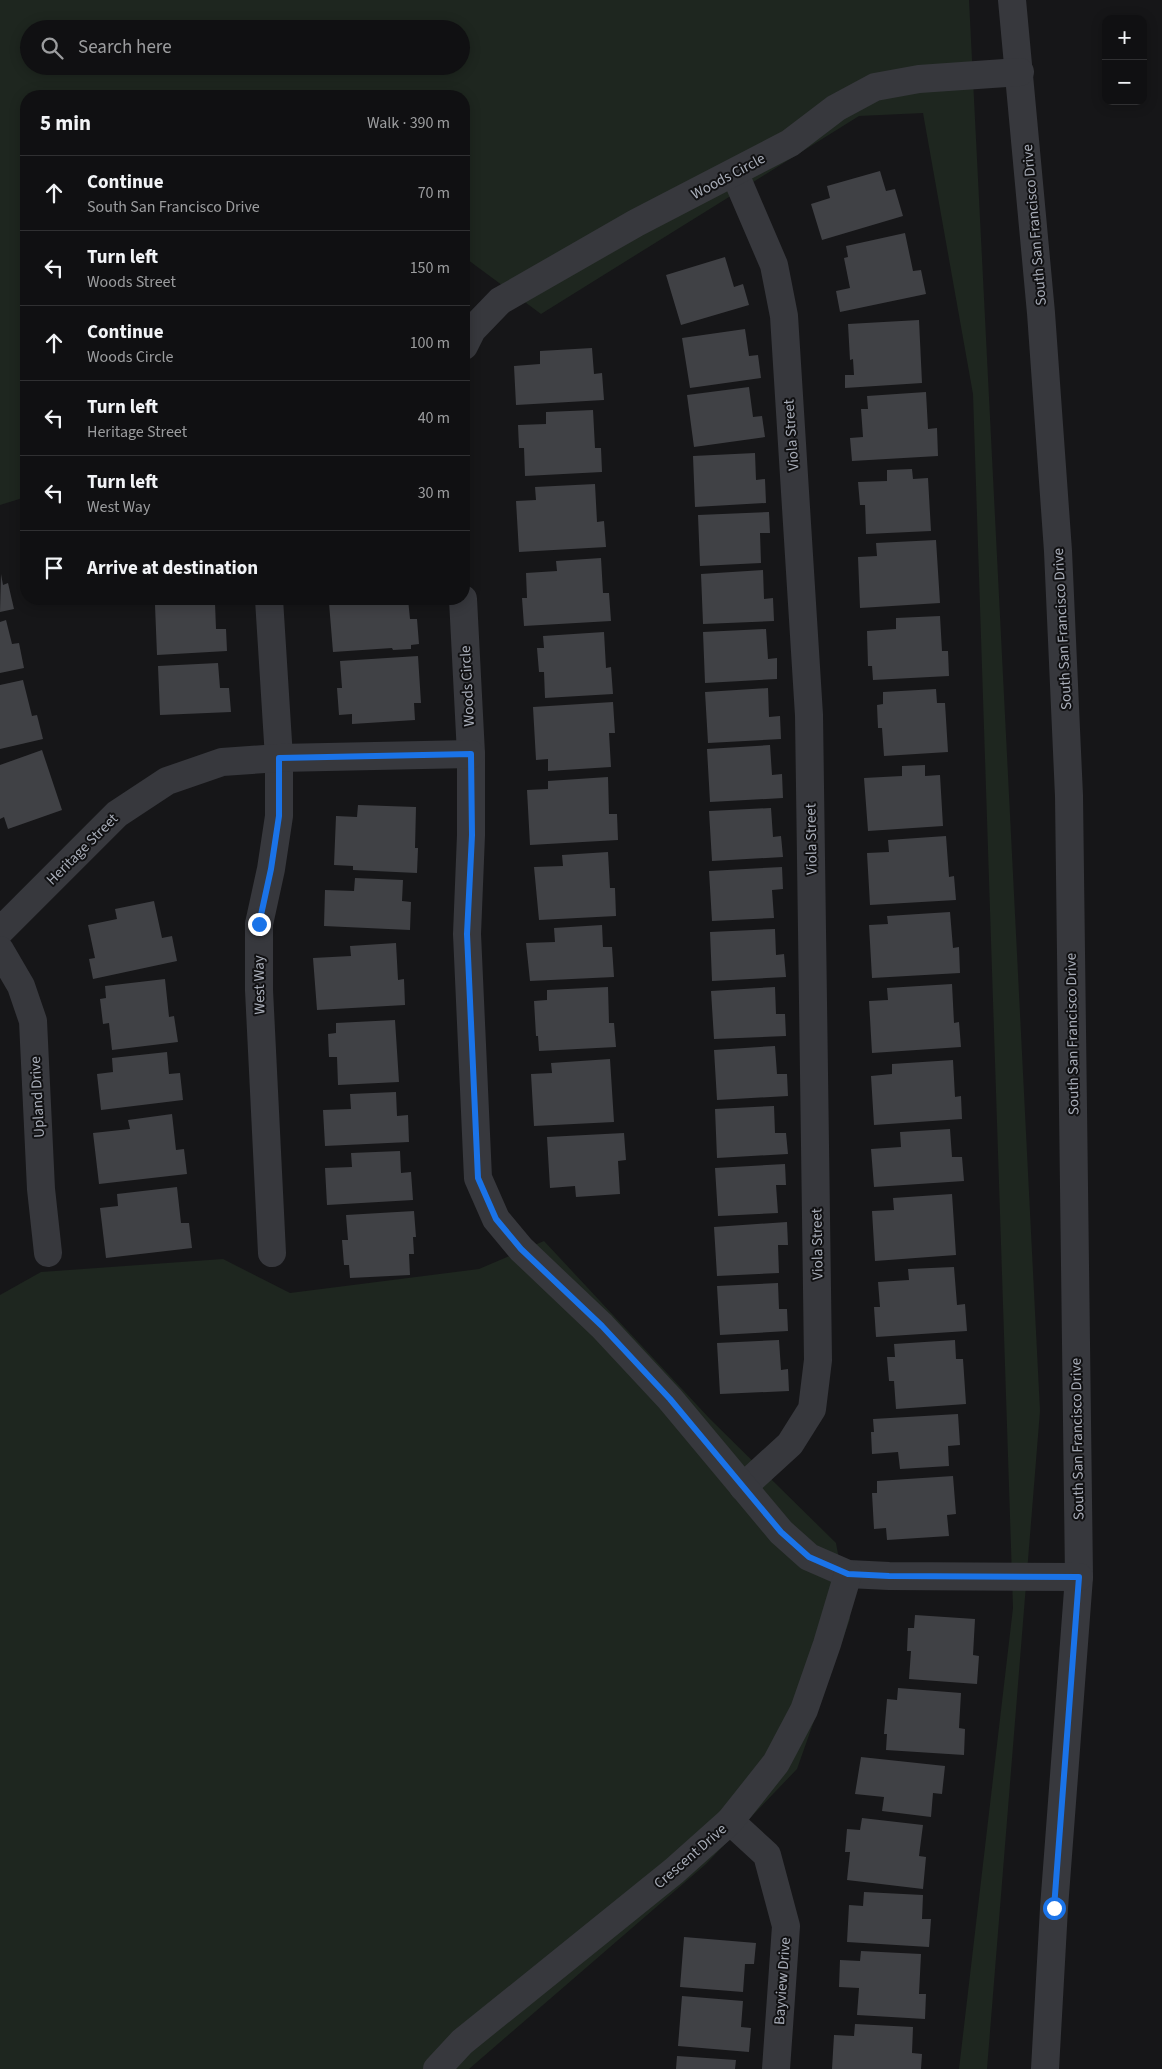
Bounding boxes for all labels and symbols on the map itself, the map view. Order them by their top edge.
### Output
street label: South San Francisco Drive [1017,143,1052,307]
street label: Woods Circle [688,148,769,205]
street label: Viola Street [779,399,804,471]
street label: South San Francisco Drive [1048,548,1077,710]
street label: Woods Circle [455,645,480,727]
street label: Viola Street [800,803,823,875]
street label: Heritage Street [42,809,123,890]
route end [248,913,271,936]
street label: South San Francisco Drive [1061,953,1084,1115]
street label: West Way [248,955,271,1015]
street label: Upland Drive [25,1056,50,1138]
street label: Viola Street [806,1208,829,1280]
street label: South San Francisco Drive [1066,1358,1089,1520]
street label: Crescent Drive [649,1819,731,1894]
route start [1043,1897,1066,1920]
street label: Bayview Drive [769,1936,796,2026]

